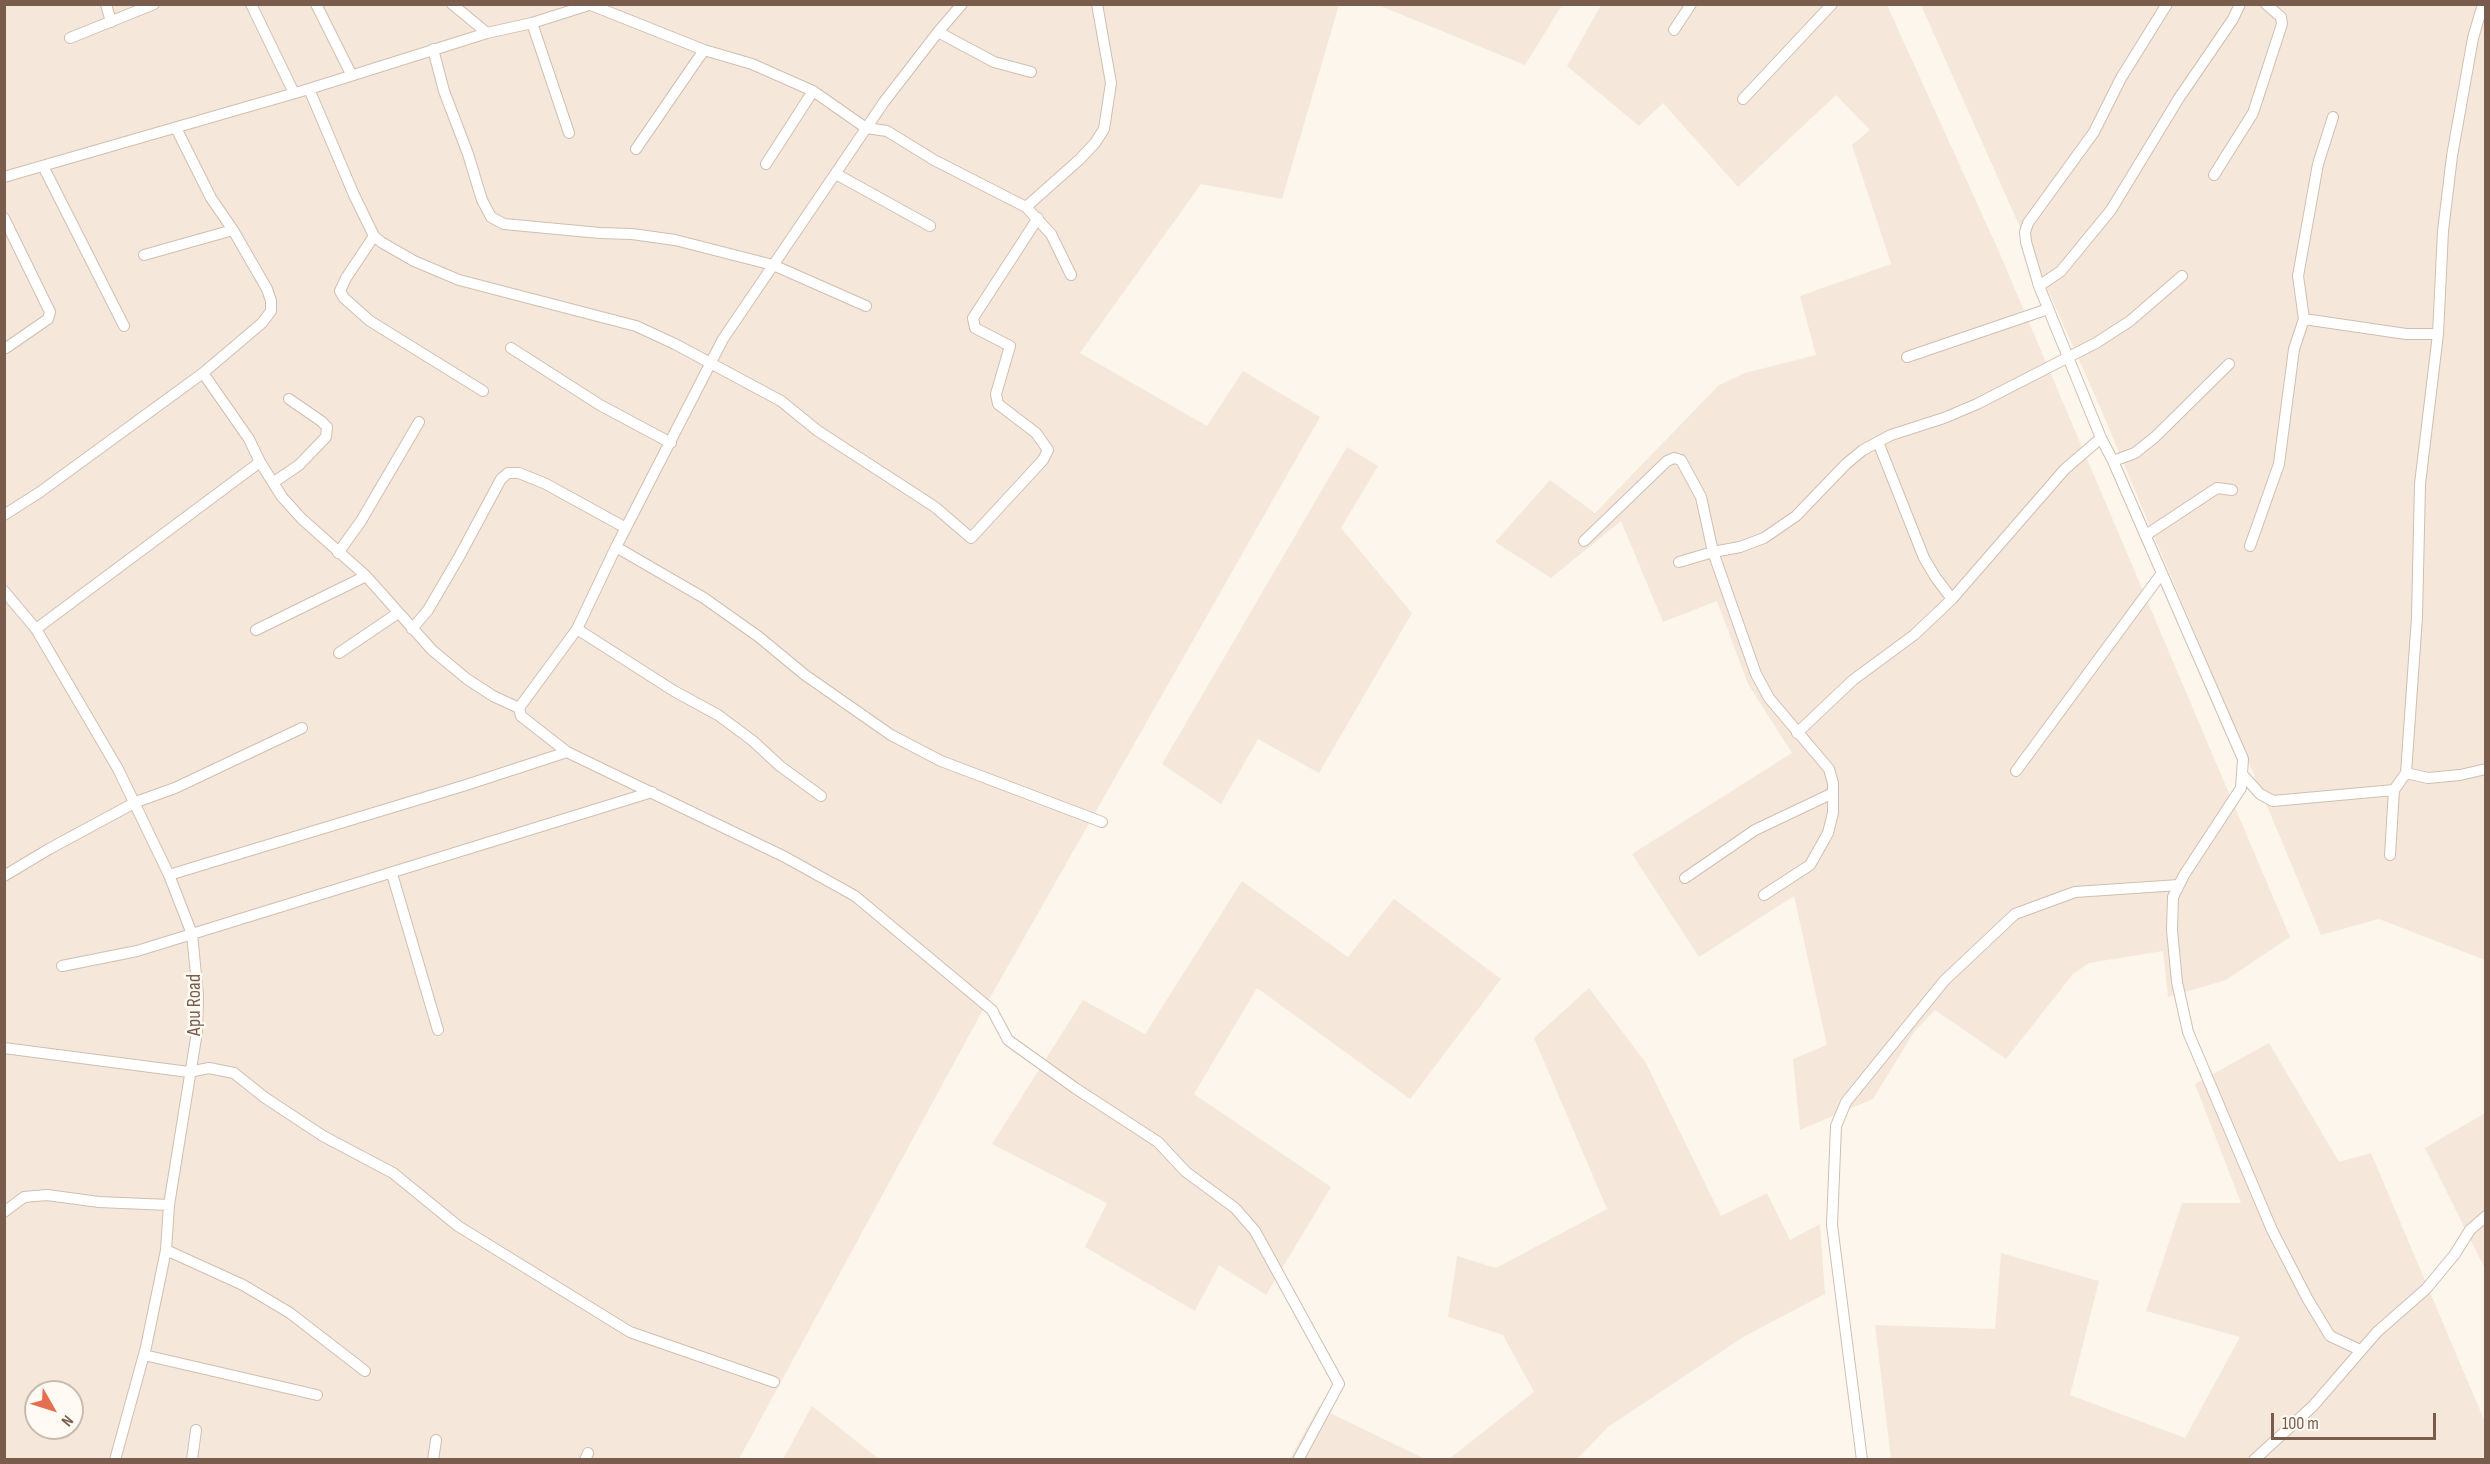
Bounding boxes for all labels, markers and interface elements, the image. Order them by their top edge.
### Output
street label: Apu Road [183,974,207,1036]
north arrow [24,1380,84,1440]
scale bar [2274,1401,2439,1439]
text: N [57,1411,77,1430]
text: 100 m [2282,1413,2319,1434]

